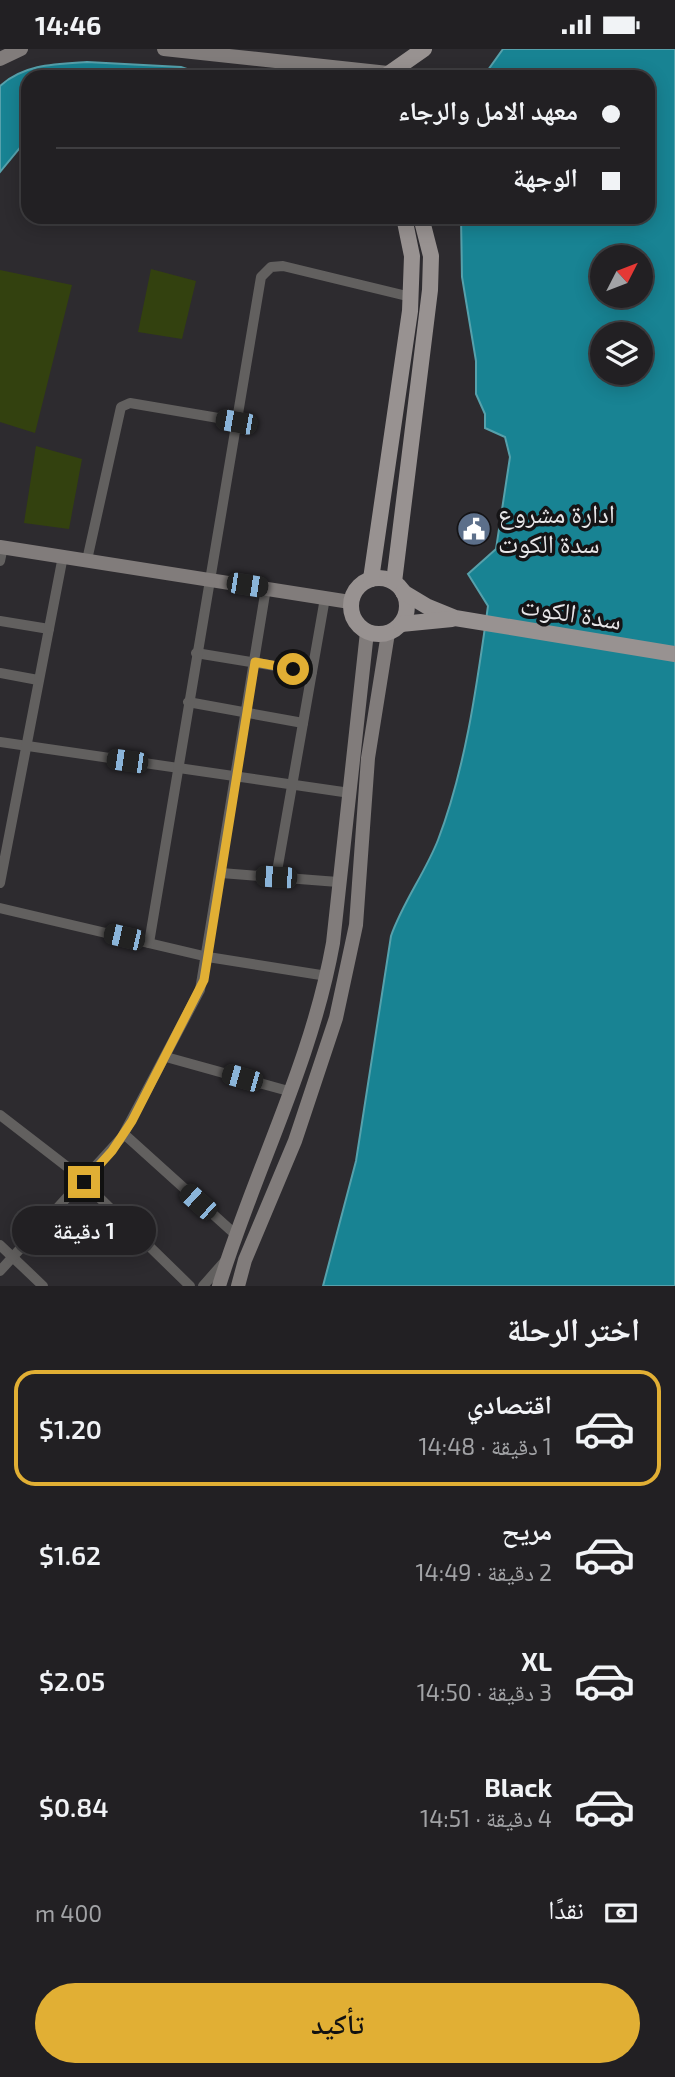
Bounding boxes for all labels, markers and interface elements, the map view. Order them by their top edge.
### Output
text: 14:46 [35,9,101,40]
text: معهد الامل والرجاء [398,94,578,125]
text: الوجهة [513,161,578,192]
north arrow [590,245,653,308]
map controls [590,245,653,385]
button: layers [590,322,653,385]
car [214,408,259,436]
place label: ادارة مشروع سدة الكوت [498,497,615,559]
public building icon: ادارة مشروع سدة الكوت [455,510,493,548]
car [225,571,270,599]
street label: سدة الكوت [518,588,624,636]
route start [277,653,309,685]
car [105,748,150,774]
car [255,865,298,889]
car [102,922,147,952]
car [219,1062,266,1094]
route end [68,1166,100,1198]
car [176,1180,221,1224]
callout: 1 دقيقة [12,1207,156,1255]
text: 1 دقيقة [53,1216,115,1244]
text: اختر الرحلة [507,1309,640,1347]
text: اقتصادي [467,1388,552,1419]
icon: car [573,1397,636,1460]
text: $1.20 [39,1413,102,1444]
text: 1 دقيقة · 14:48 [418,1432,552,1460]
text: مريح [502,1514,552,1545]
icon: car [573,1523,636,1586]
text: $1.62 [39,1539,101,1570]
text: 2 دقيقة · 14:49 [415,1558,552,1586]
text: XL [521,1645,552,1676]
icon: car [573,1649,636,1712]
text: $2.05 [39,1665,105,1696]
text: 3 دقيقة · 14:50 [417,1678,552,1706]
text: Black [484,1771,552,1802]
icon: car [573,1775,636,1838]
text: $0.84 [39,1791,109,1822]
text: 4 دقيقة · 14:51 [420,1804,552,1832]
text: نقدًا [548,1893,584,1924]
icon: cash [602,1894,640,1932]
text: 400 m [35,1899,102,1927]
button: تأكيد [35,1983,640,2063]

